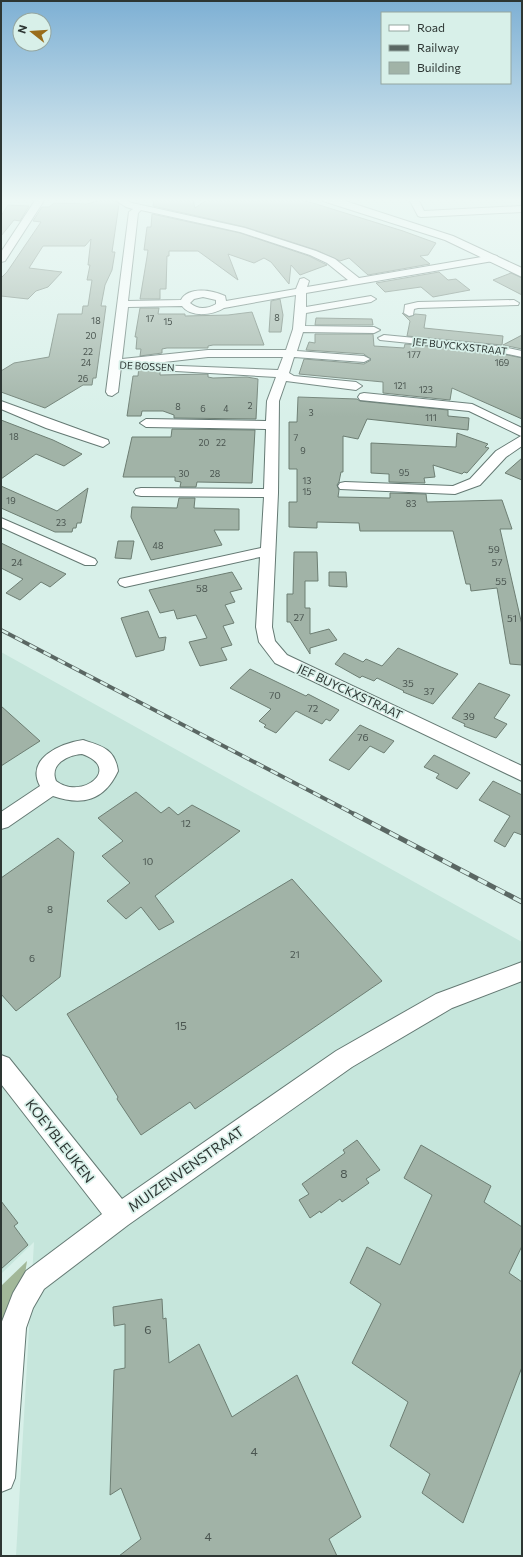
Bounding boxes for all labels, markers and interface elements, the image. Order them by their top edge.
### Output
north arrow [12,12,52,52]
legend [381,12,511,84]
text: Road [417,20,445,34]
text: N [15,23,29,35]
text: Railway [417,40,459,54]
text: Building [417,60,461,74]
house number: 8 [274,312,280,323]
house number: 17 [146,313,155,324]
house number: 18 [91,315,101,326]
house number: 15 [163,316,173,327]
house number: 20 [86,330,97,341]
street label: JEF BUYCKXSTRAAT [412,335,508,357]
house number: 22 [83,346,93,357]
house number: 177 [407,349,421,360]
house number: 24 [81,357,92,368]
house number: 169 [495,357,509,368]
street label: DE BOSSEN [119,359,175,373]
house number: 26 [78,373,88,384]
house number: 121 [394,380,406,391]
house number: 123 [419,384,433,395]
house number: 2 [248,400,253,411]
house number: 8 [175,401,181,412]
house number: 6 [200,403,206,414]
house number: 4 [223,403,229,414]
house number: 3 [308,407,314,418]
house number: 111 [425,412,437,423]
house number: 18 [9,431,19,442]
house number: 7 [294,432,299,443]
house number: 20 [199,437,210,448]
house number: 22 [216,437,226,448]
house number: 9 [300,445,306,456]
house number: 95 [399,467,409,478]
house number: 30 [178,468,190,479]
house number: 28 [210,468,220,479]
house number: 13 [303,475,311,486]
house number: 15 [302,486,312,497]
house number: 19 [6,495,16,506]
house number: 83 [406,498,416,509]
house number: 23 [56,517,66,528]
house number: 48 [153,540,163,551]
house number: 59 [488,543,500,555]
house number: 24 [11,556,23,568]
house number: 57 [491,556,503,568]
house number: 55 [495,575,507,587]
house number: 58 [196,582,208,594]
house number: 27 [294,611,304,623]
house number: 51 [507,612,517,624]
street label: JEF BUYCKXSTRAAT [295,661,405,723]
house number: 35 [402,677,414,689]
house number: 37 [424,685,434,697]
house number: 70 [269,689,281,701]
house number: 72 [308,702,319,714]
house number: 39 [463,710,475,722]
house number: 76 [357,731,369,743]
house number: 12 [181,817,191,829]
house number: 10 [143,855,153,867]
house number: 8 [47,903,53,915]
house number: 21 [290,948,300,960]
house number: 6 [29,952,35,964]
house number: 15 [175,1018,187,1032]
street label: KOEYBLEUKEN [22,1095,98,1186]
street label: MUIZENVENSTRAAT [124,1122,247,1215]
house number: 8 [340,1166,348,1180]
house number: 6 [144,1322,152,1336]
house number: 4 [250,1444,258,1458]
house number: 4 [204,1529,212,1543]

